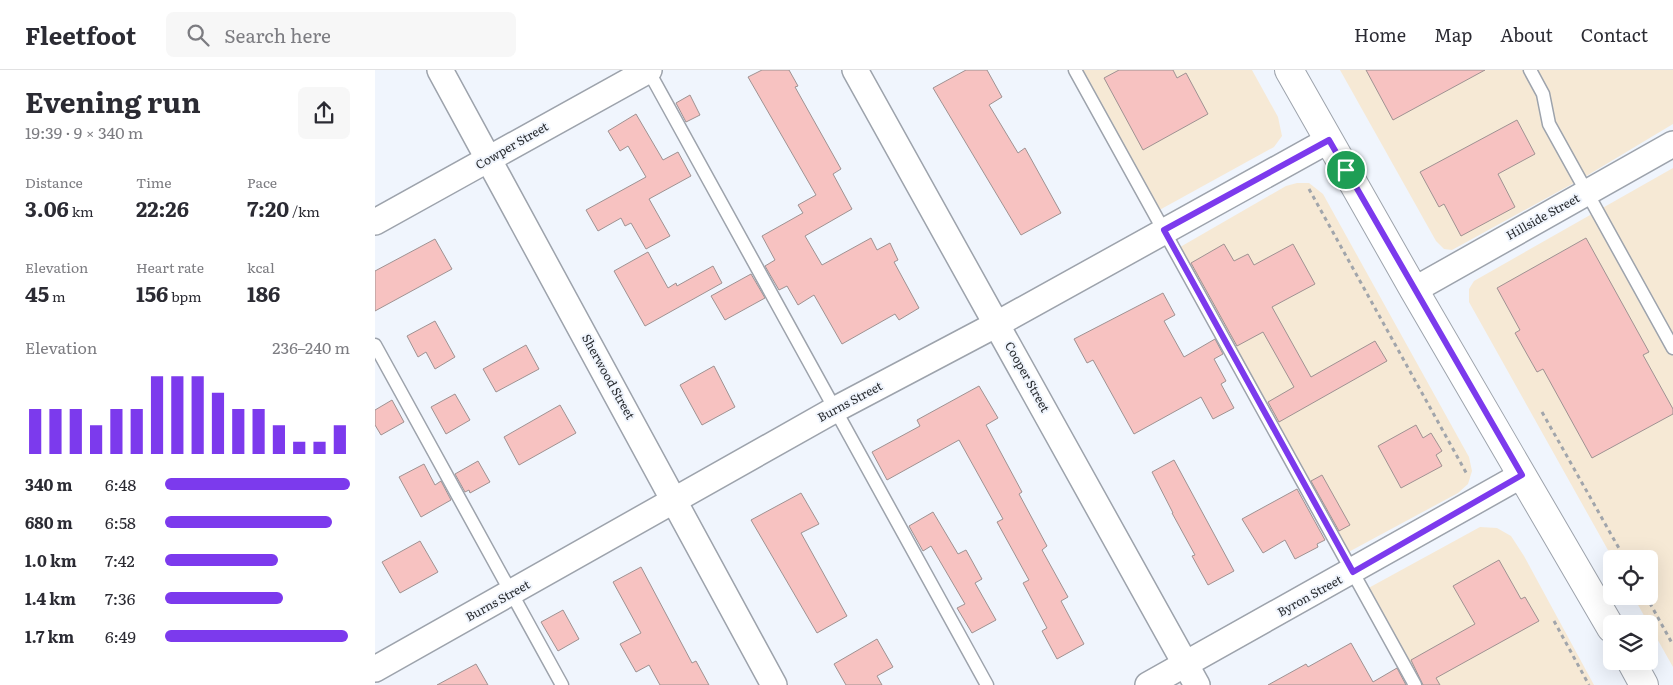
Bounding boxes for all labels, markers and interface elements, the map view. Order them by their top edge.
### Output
search box [166,12,516,57]
text: Fleetfoot [25,17,136,52]
icon: search [184,21,212,49]
text: Search here [224,21,331,49]
text: Home [1354,21,1406,48]
text: Map [1434,21,1472,48]
text: About [1500,21,1553,48]
text: Contact [1581,21,1648,48]
text: Evening run [25,80,201,122]
button: share [298,87,350,139]
street label: Cowper Street [472,117,551,173]
text: 19:39 · 9 × 340 m [25,120,143,144]
pin [1325,149,1367,191]
icon: arrive [1332,156,1360,184]
text: Distance [25,172,83,192]
text: Time [136,172,172,192]
text: Pace [247,172,277,192]
street label: Hillside Street [1502,188,1583,244]
text: 3.06 [25,192,69,223]
text: 22:26 [136,192,189,223]
text: 7:20 [247,192,289,223]
text: km [69,201,94,221]
text: /km [289,201,320,221]
text: Elevation [25,257,88,277]
text: Heart rate [136,257,204,277]
text: kcal [247,257,275,277]
text: 45 [25,277,49,308]
text: 156 [136,277,168,308]
text: 186 [247,277,280,308]
text: m [49,286,65,306]
text: bpm [168,286,202,306]
street label: Sherwood Street [578,331,640,423]
text: Elevation [25,335,97,359]
text: 236–240 m [272,335,350,359]
street label: Cooper Street [1001,338,1055,415]
street label: Burns Street [814,376,885,426]
text: 340 m [25,472,73,496]
text: 6:48 [105,472,136,496]
text: 680 m [25,510,73,534]
text: 6:58 [105,510,136,534]
text: 1.0 km [25,548,77,572]
text: 7:42 [105,548,135,572]
map controls [1603,550,1658,670]
button: locate [1603,550,1658,605]
street label: Byron Street [1274,570,1345,620]
street label: Burns Street [462,575,533,625]
text: 1.4 km [25,586,76,610]
text: 7:36 [105,586,135,610]
button: layers [1603,615,1658,670]
text: 1.7 km [25,624,74,648]
text: 6:49 [105,624,136,648]

